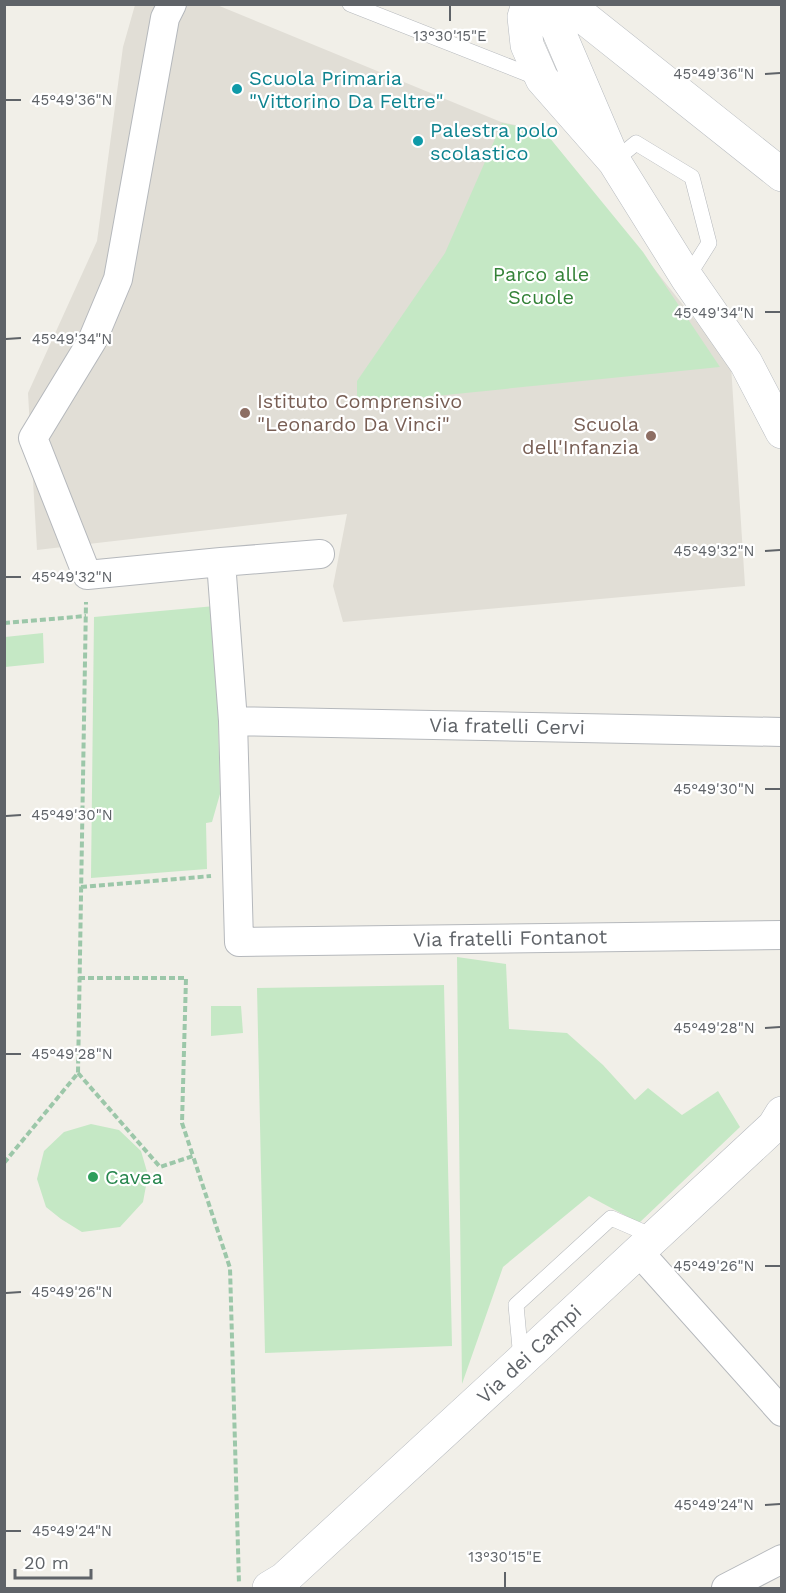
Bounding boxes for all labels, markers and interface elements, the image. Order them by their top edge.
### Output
text: 13°30'15"E [413,27,487,45]
text: 45°49'36"N [673,65,755,83]
place label: Scuola Primaria "Vittorino Da Feltre" [249,66,443,113]
marker: Scuola Primaria "Vittorino Da Feltre" [230,82,244,96]
text: 45°49'36"N [31,91,113,109]
place label: Palestra polo scolastico [430,118,558,165]
marker: Palestra polo scolastico [411,134,425,148]
park label: Parco alle Scuole [493,262,589,309]
text: 45°49'34"N [674,304,754,322]
text: 45°49'34"N [32,330,112,348]
place label: Istituto Comprensivo "Leonardo Da Vinci" [257,389,462,436]
marker: Istituto Comprensivo "Leonardo Da Vinci" [238,406,252,420]
place label: Scuola dell'Infanzia [522,412,639,459]
marker: Scuola dell'Infanzia [644,429,658,443]
text: 45°49'32"N [674,542,754,560]
text: 45°49'32"N [32,568,112,586]
street label: Via fratelli Cervi [429,713,585,739]
text: 45°49'30"N [673,780,755,798]
text: 45°49'30"N [31,806,113,824]
street label: Via fratelli Fontanot [413,924,608,952]
text: 45°49'28"N [673,1019,755,1037]
text: 45°49'28"N [31,1045,113,1063]
place label: Cavea [105,1165,163,1189]
marker: Cavea [86,1170,100,1184]
text: 45°49'26"N [673,1257,755,1275]
text: 45°49'26"N [31,1283,113,1301]
street label: Via dei Campi [472,1299,586,1409]
text: 45°49'24"N [674,1496,754,1514]
text: 45°49'24"N [32,1522,112,1540]
scale bar [15,1542,92,1580]
text: 13°30'15"E [468,1548,542,1566]
text: 20 m [24,1552,69,1573]

